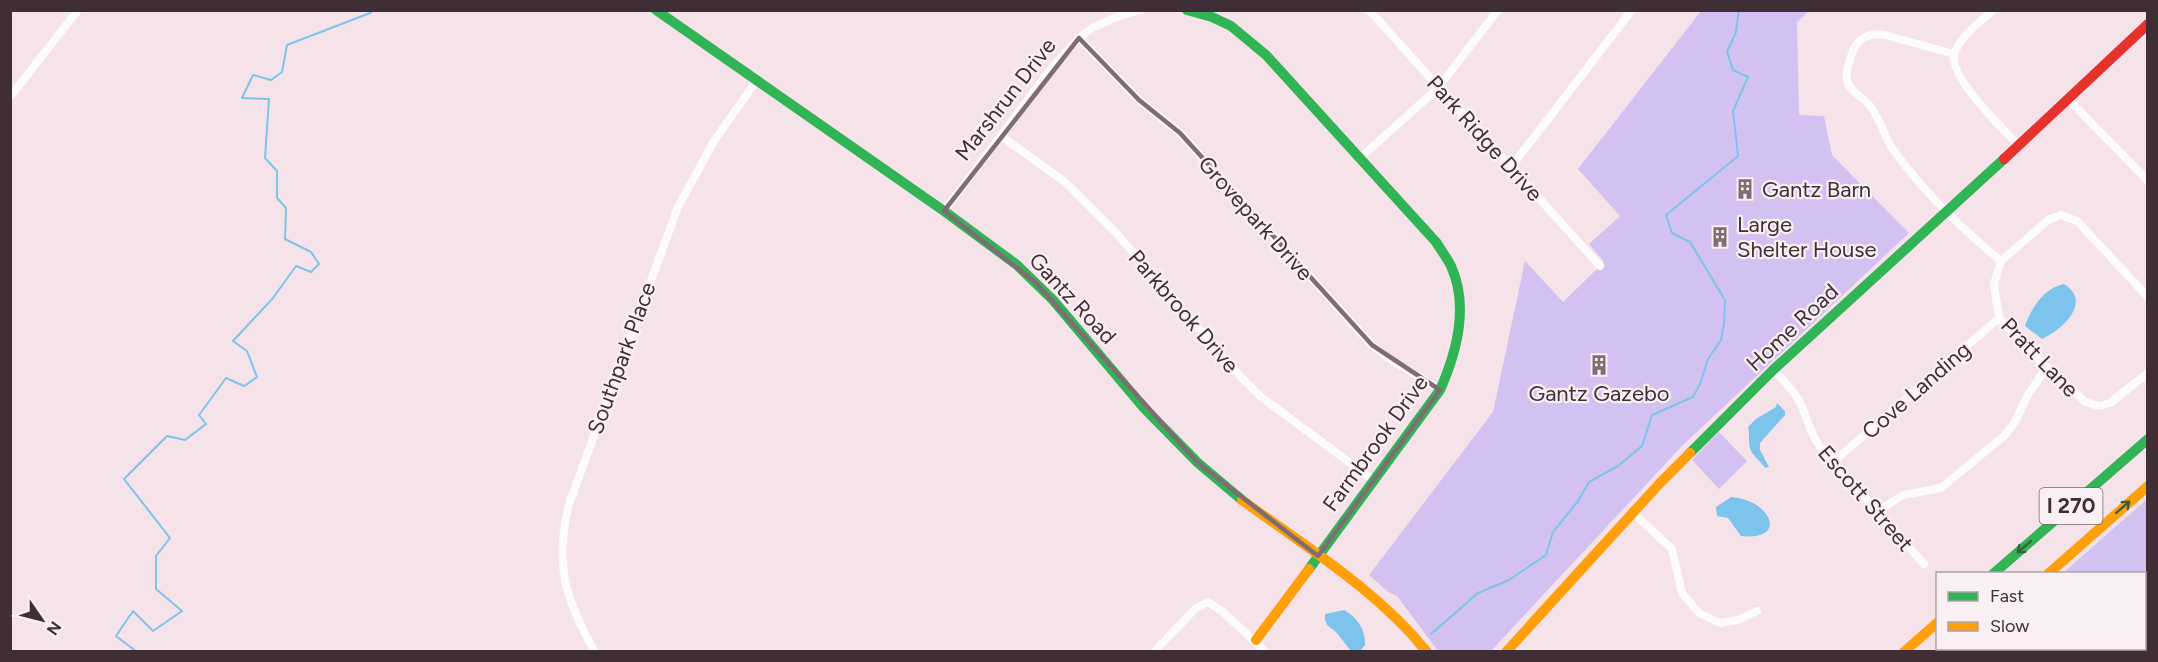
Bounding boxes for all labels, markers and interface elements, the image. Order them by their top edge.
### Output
street label: Marshrun Drive [949,33,1062,166]
street label: Park Ridge Drive [1421,70,1548,207]
street label: Grovepark Drive [1193,150,1319,286]
place label: Gantz Barn [1762,176,1871,203]
building icon: Gantz Barn [1733,177,1757,201]
place label: Large Shelter House [1737,211,1877,263]
building icon: Large Shelter House [1708,225,1732,249]
street label: Parkbrook Drive [1123,244,1245,379]
street label: Gantz Road [1023,247,1122,350]
street label: Home Road [1741,278,1844,377]
street label: Southpark Place [581,279,661,438]
street label: Pratt Lane [1995,312,2084,403]
street label: Cove Landing [1856,336,1976,445]
building icon: Gantz Gazebo [1587,353,1611,377]
street label: Farmbrook Drive [1317,370,1434,517]
place label: Gantz Gazebo [1528,380,1670,407]
street label: Escott Street [1812,440,1919,557]
road number: I 270 [2040,488,2102,524]
one-way arrow [2116,500,2131,514]
one-way arrow [2017,540,2032,554]
legend [1936,572,2146,650]
text: Fast [1990,585,2024,607]
north arrow [12,590,72,650]
text: Slow [1990,615,2029,637]
text: N [43,618,65,639]

